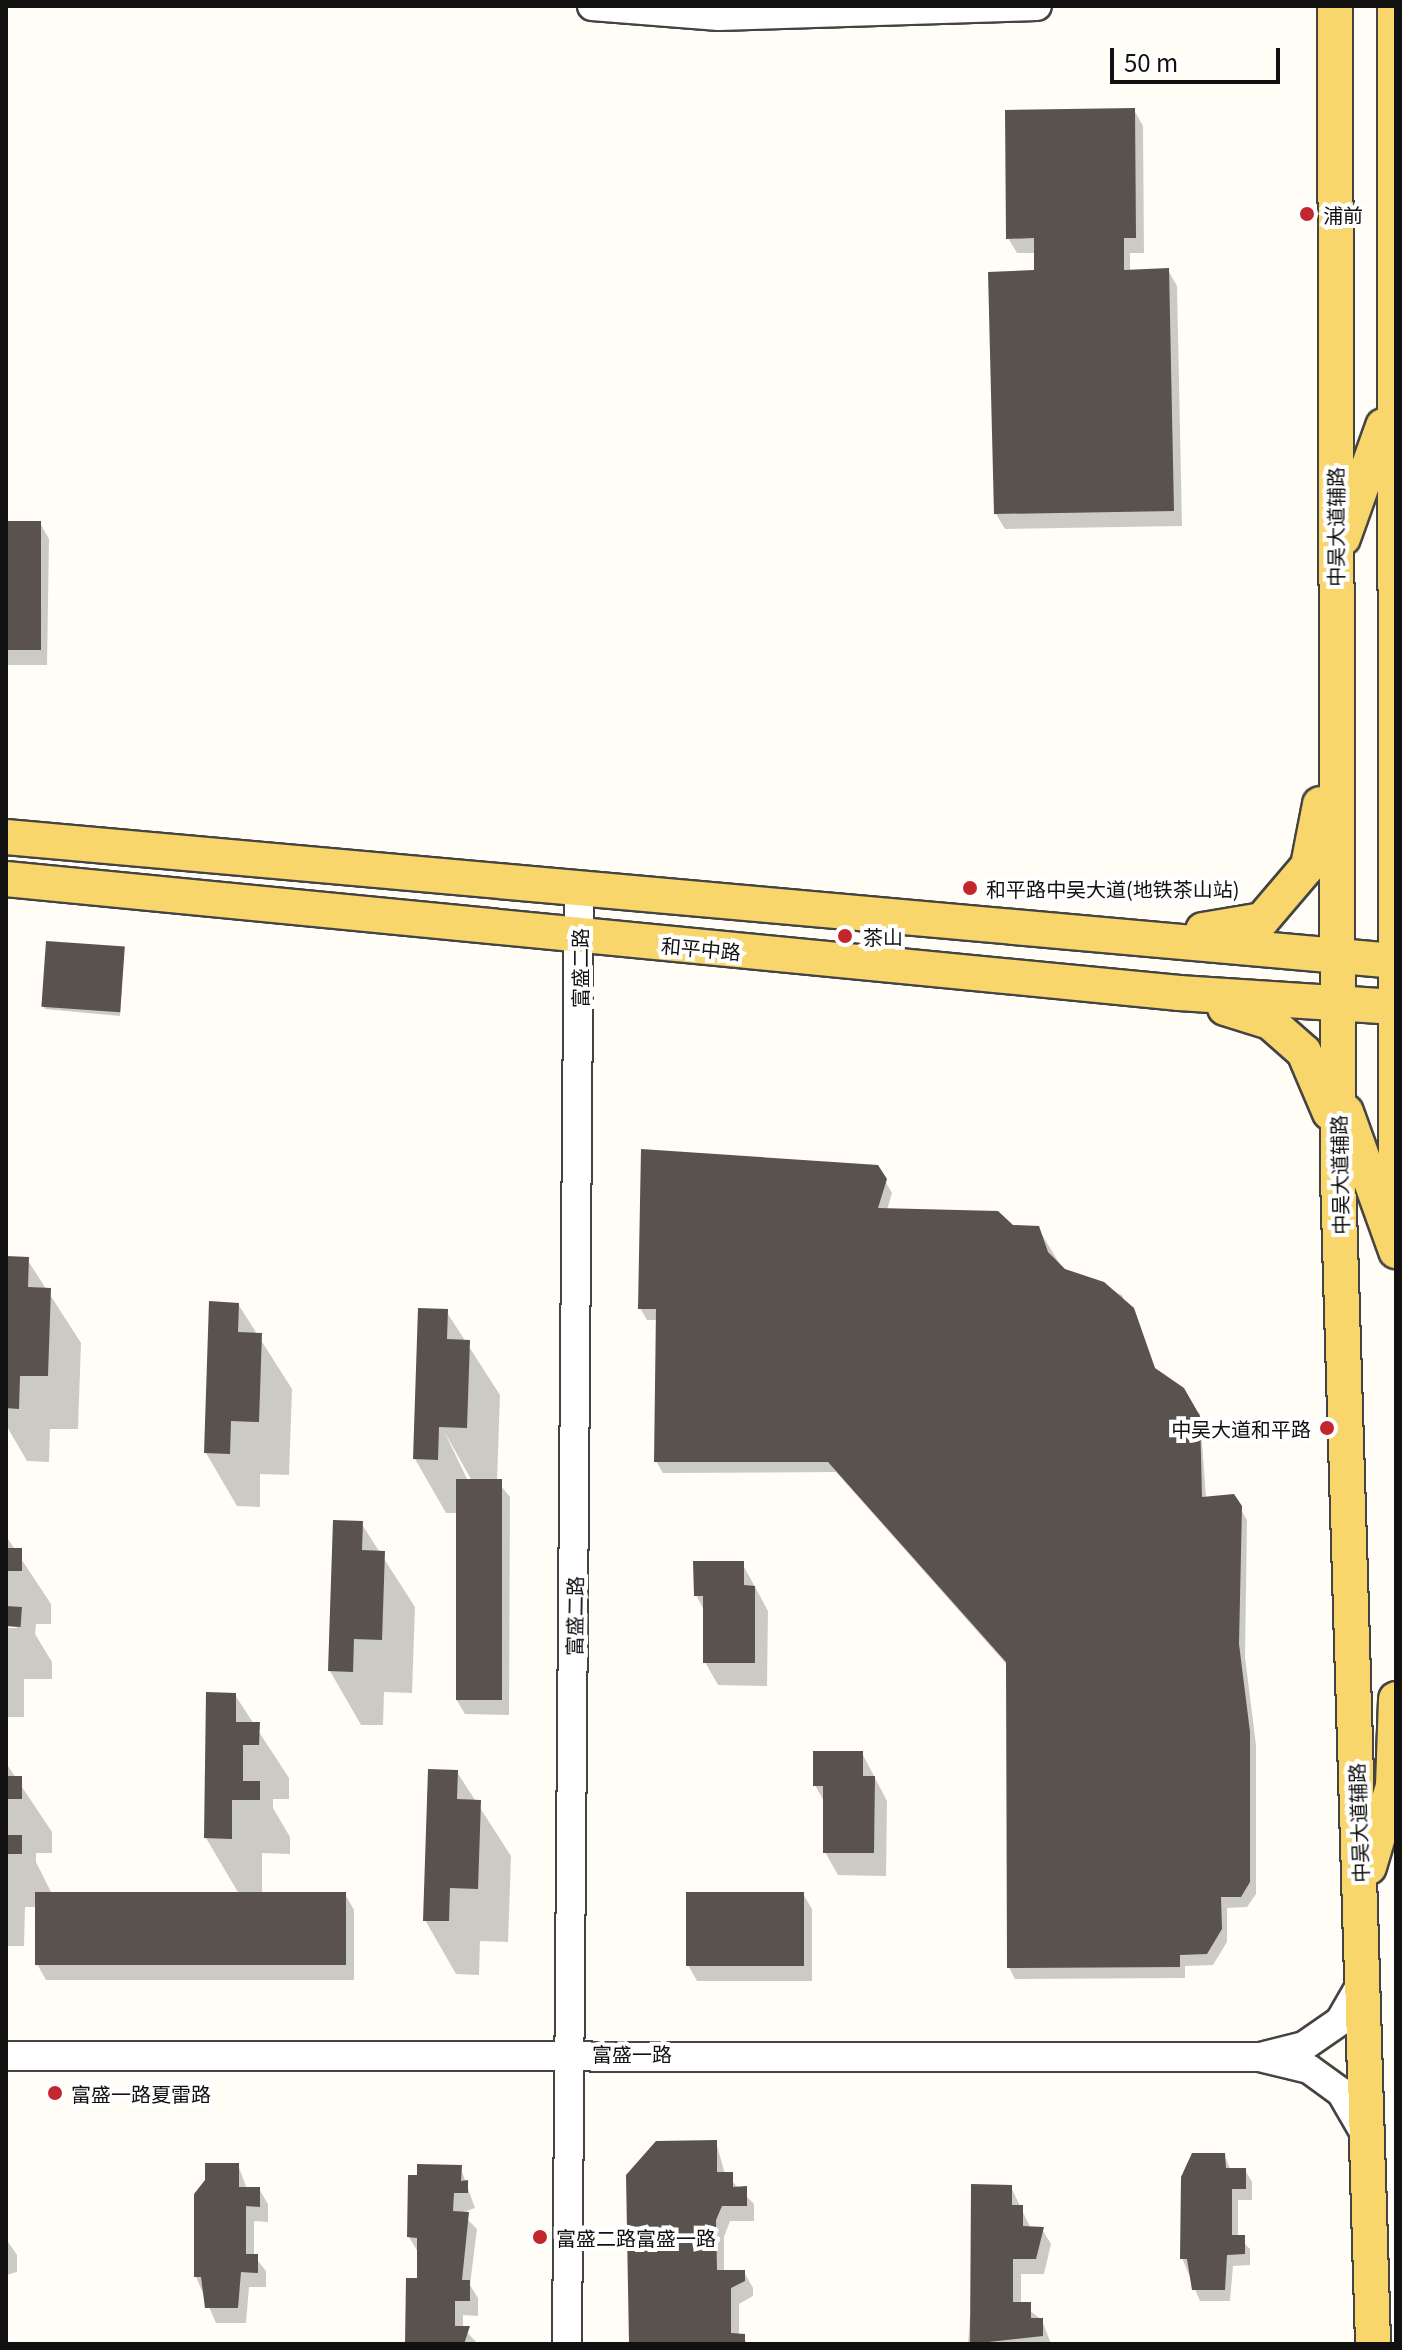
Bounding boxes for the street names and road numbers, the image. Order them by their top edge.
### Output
street label: 中吴大道辅路 [1323,467,1347,587]
street label: 富盛二路 [567,928,591,1008]
street label: 和平中路 [660,933,742,963]
street label: 中吴大道辅路 [1326,1115,1352,1235]
street label: 富盛二路 [561,1576,587,1656]
street label: 中吴大道辅路 [1344,1763,1372,1883]
street label: 富盛一路 [592,2041,672,2065]

